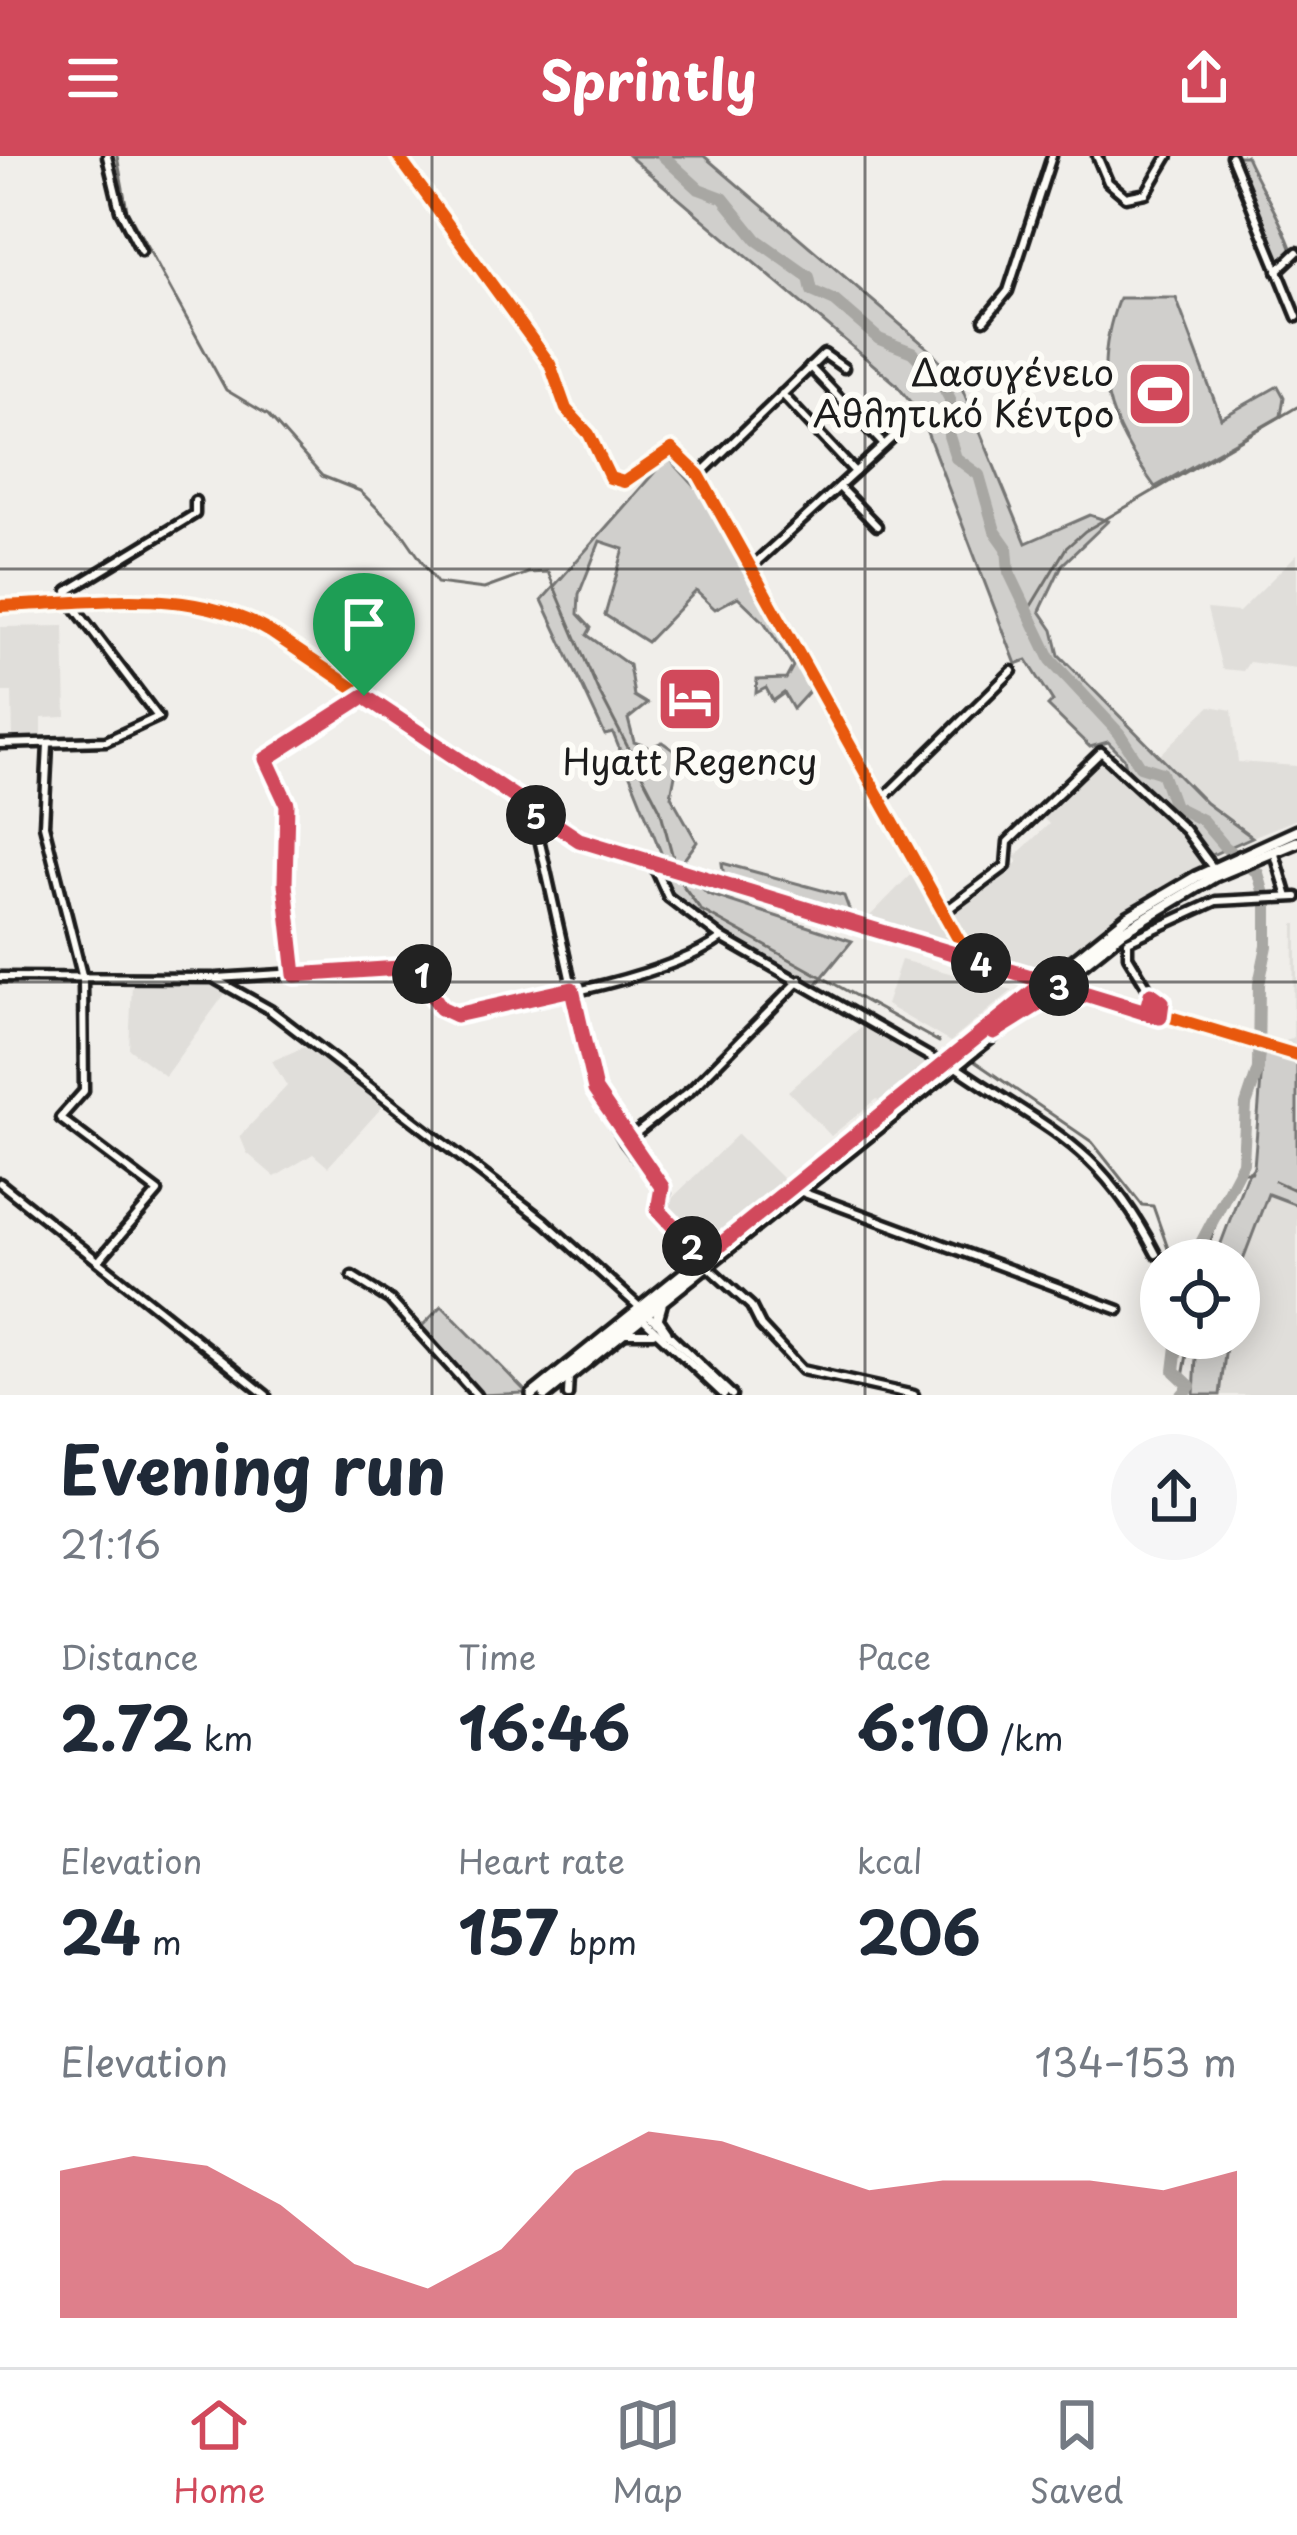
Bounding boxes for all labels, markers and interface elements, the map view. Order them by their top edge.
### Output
text: Sprintly [540,38,757,119]
icon: menu [60,45,126,111]
icon: share [1171,45,1237,111]
place label: Δασυγένειο Αθλητικό Κέντρο [813,344,1114,439]
sports icon: Δασυγένειο Αθλητικό Κέντρο [1125,359,1195,429]
pin [313,573,415,696]
icon: arrive [331,591,397,657]
hotel icon: Hyatt Regency [655,664,725,734]
place label: Hyatt Regency [563,733,817,787]
pin: 5 [506,785,566,845]
text: 5 [525,790,547,840]
pin: 4 [951,933,1011,993]
text: 4 [970,938,992,988]
pin: 1 [392,944,452,1004]
text: 1 [414,949,430,999]
pin: 3 [1029,956,1089,1016]
text: 3 [1048,961,1070,1011]
pin: 2 [662,1216,722,1276]
text: 2 [680,1221,704,1271]
map controls [1140,1239,1260,1359]
button: locate [1140,1239,1260,1359]
text: Evening run [60,1418,446,1517]
button: share [1111,1434,1237,1560]
text: 21:16 [60,1513,161,1572]
text: Distance [60,1631,198,1681]
text: Time [458,1631,536,1681]
text: Pace [857,1631,931,1681]
text: 2.72 [60,1681,193,1771]
text: 16:46 [458,1681,630,1771]
text: 6:10 [857,1681,990,1771]
text: km [193,1712,253,1762]
text: /km [990,1712,1064,1762]
text: Elevation [60,1835,202,1885]
text: Heart rate [458,1835,625,1885]
text: kcal [857,1835,923,1885]
text: 24 [60,1885,141,1975]
text: 157 [458,1885,558,1975]
text: 206 [857,1885,981,1975]
text: m [141,1916,182,1966]
text: bpm [558,1916,637,1966]
text: Elevation [60,2031,228,2090]
text: 134–153 m [1035,2031,1237,2090]
tab: Home [174,2392,265,2514]
tab: Map [612,2392,683,2514]
tab: Saved [1030,2392,1123,2514]

